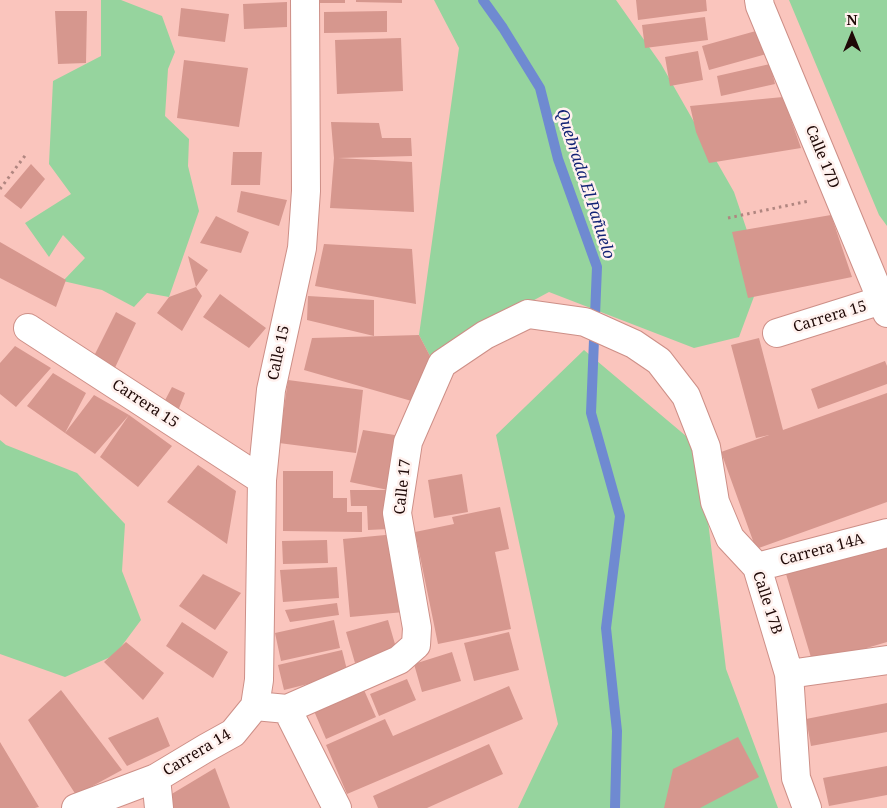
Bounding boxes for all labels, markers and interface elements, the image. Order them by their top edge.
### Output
north arrow [827,10,877,60]
text: N [846,10,858,29]
water label: Quebrada El Pañuelo [552,107,618,261]
street label: Calle 17D [801,123,843,191]
street label: Carrera 15 [791,297,869,337]
street label: Calle 15 [264,324,294,382]
street label: Carrera 15 [108,376,182,432]
street label: Calle 17 [391,458,415,516]
street label: Carrera 14A [778,530,866,570]
street label: Calle 17B [748,569,786,637]
street label: Carrera 14 [160,726,234,780]

